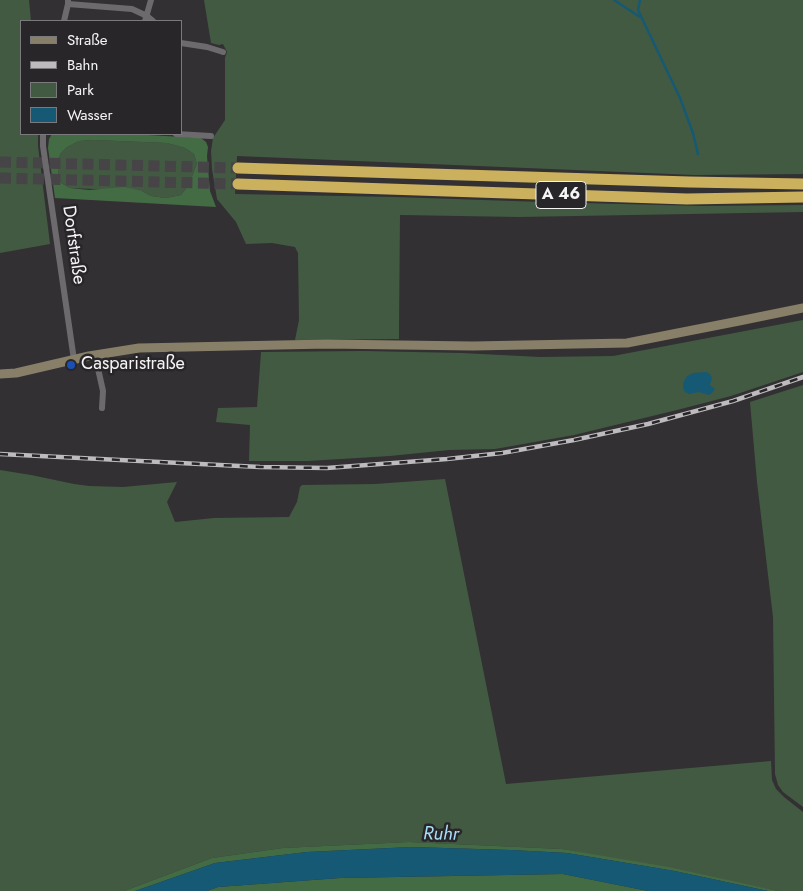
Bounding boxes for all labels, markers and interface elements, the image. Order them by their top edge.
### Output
legend [20,20,182,135]
text: Straße [67,29,107,51]
text: Bahn [67,54,98,76]
text: Park [67,79,94,101]
text: Wasser [67,104,113,126]
road number: A 46 [536,182,586,208]
street label: Dorfstraße [57,204,89,286]
place label: Casparistraße [81,354,185,376]
marker: Casparistraße [65,359,77,371]
water label: Ruhr [423,823,459,847]

